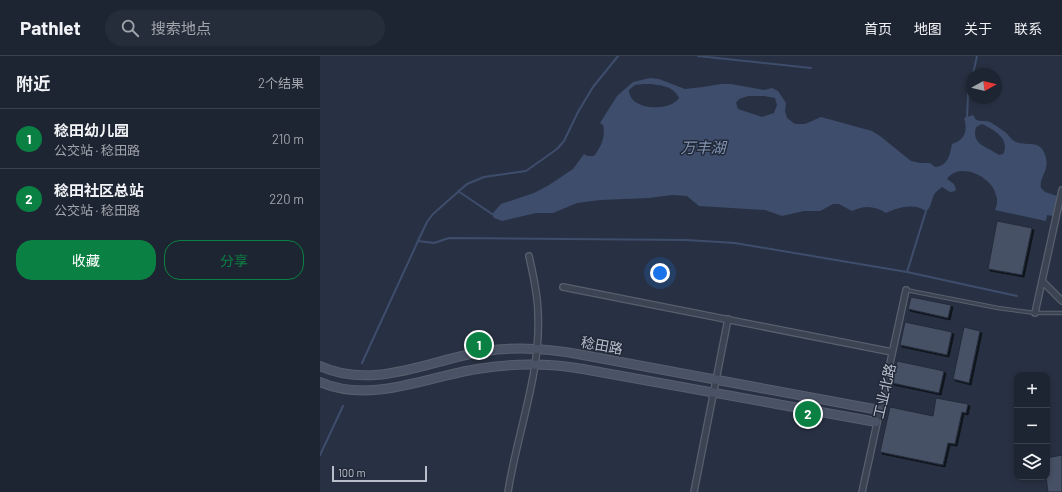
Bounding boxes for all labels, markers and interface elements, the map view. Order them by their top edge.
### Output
search box [105,10,385,46]
text: Pathlet [20,16,81,39]
icon: search [119,17,141,39]
text: 搜索地点 [151,19,211,37]
text: 首页 [864,20,892,37]
text: 地图 [914,20,942,37]
text: 关于 [964,20,992,37]
text: 联系 [1014,20,1042,37]
north arrow [966,68,1002,104]
text: 附近 [16,73,50,93]
text: 2个结果 [258,75,304,91]
text: 稔田幼儿园 [54,121,129,139]
text: 1 [27,131,31,147]
text: 210 m [272,131,304,147]
water label: 万丰湖 [680,138,727,156]
text: 公交站 · 稔田路 [54,142,140,158]
text: 稔田社区总站 [54,181,144,199]
text: 2 [25,191,33,207]
text: 220 m [269,191,304,207]
text: 公交站 · 稔田路 [54,202,140,218]
button: 收藏 [16,240,156,280]
button: 分享 [164,240,304,280]
your location [650,263,670,283]
pin: 1 [466,330,492,360]
street label: 稔田路 [580,333,624,357]
street label: 工业北路 [869,362,899,420]
map controls [1014,372,1050,480]
button: + [1014,372,1050,408]
pin: 2 [795,399,821,429]
button: − [1014,408,1050,444]
button: layers [1014,444,1050,480]
scale bar [332,464,427,483]
text: 100 m [338,466,366,479]

